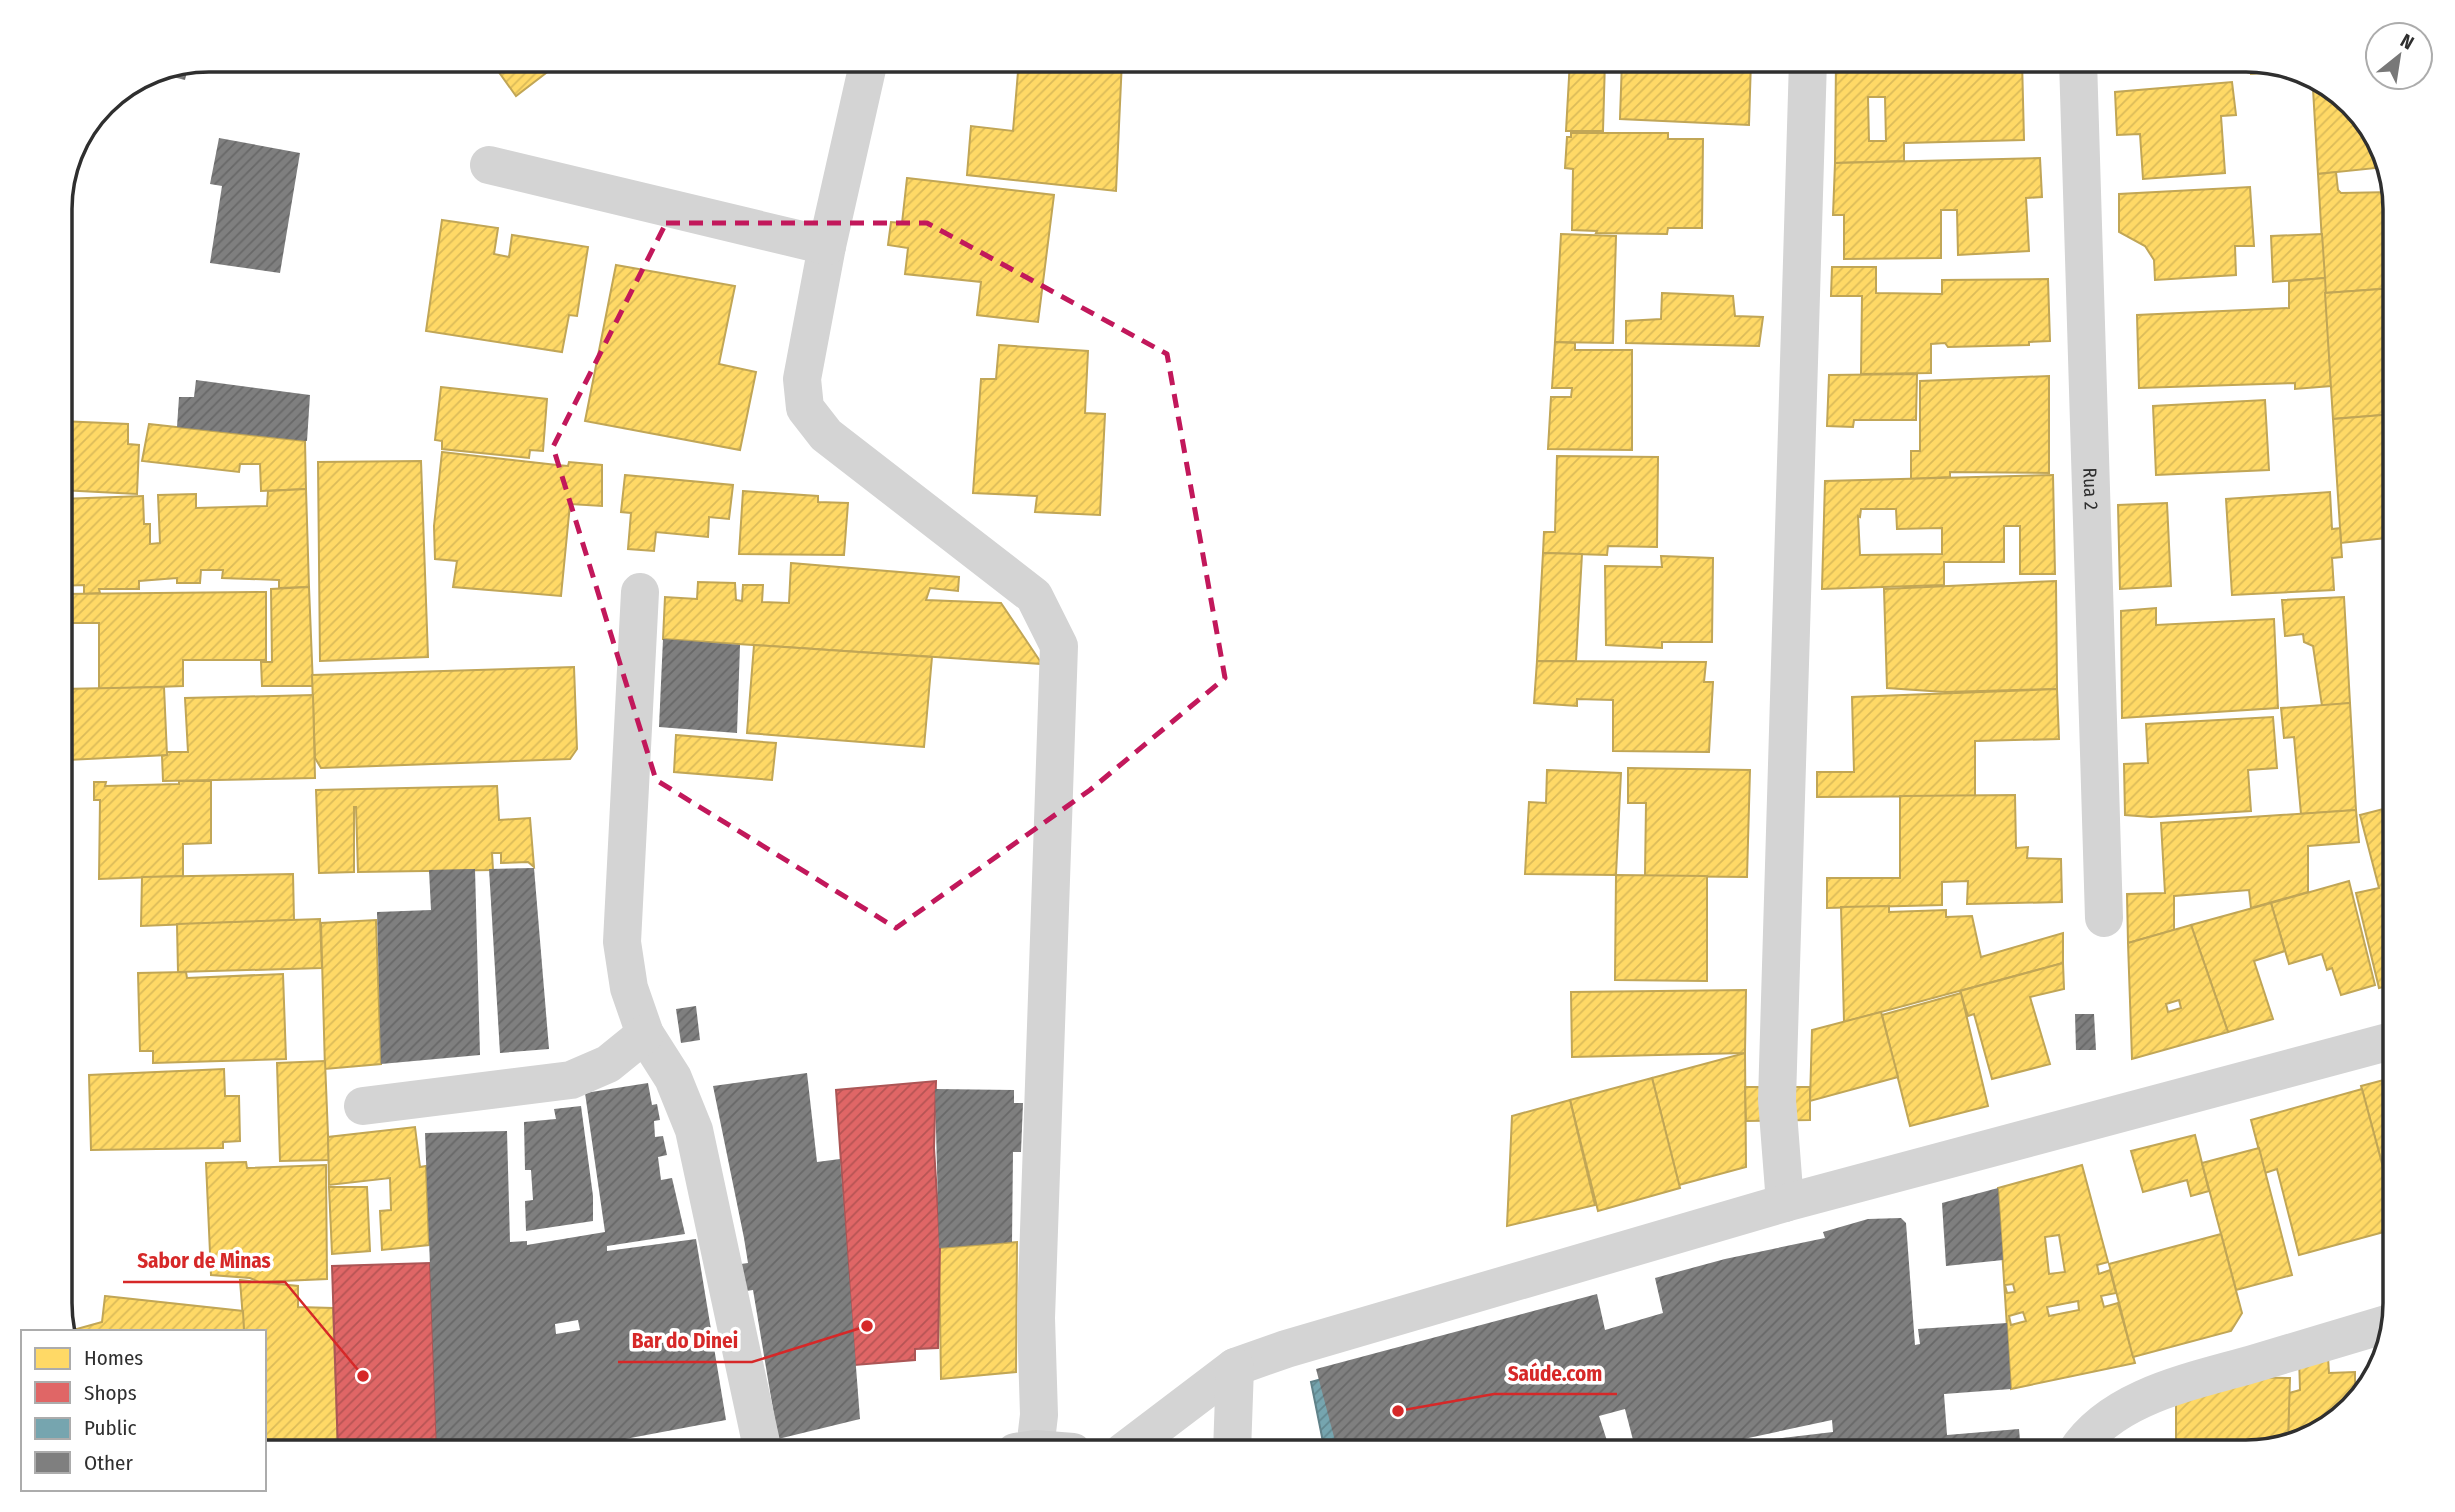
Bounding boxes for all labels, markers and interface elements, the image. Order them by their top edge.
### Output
north arrow [2364,21,2434,91]
text: N [2397,29,2418,55]
street label: Rua 2 [2079,467,2103,510]
callout: Sabor de Minas [123,1240,285,1282]
text: Sabor de Minas [137,1248,271,1274]
callout: Bar do Dinei [618,1320,752,1362]
text: Bar do Dinei [632,1328,738,1354]
legend [21,1330,266,1491]
text: Homes [84,1345,143,1371]
callout: Saúde.com [1494,1352,1617,1394]
text: Saúde.com [1508,1361,1602,1387]
text: Shops [84,1380,137,1406]
text: Public [84,1415,136,1441]
text: Other [84,1450,133,1476]

